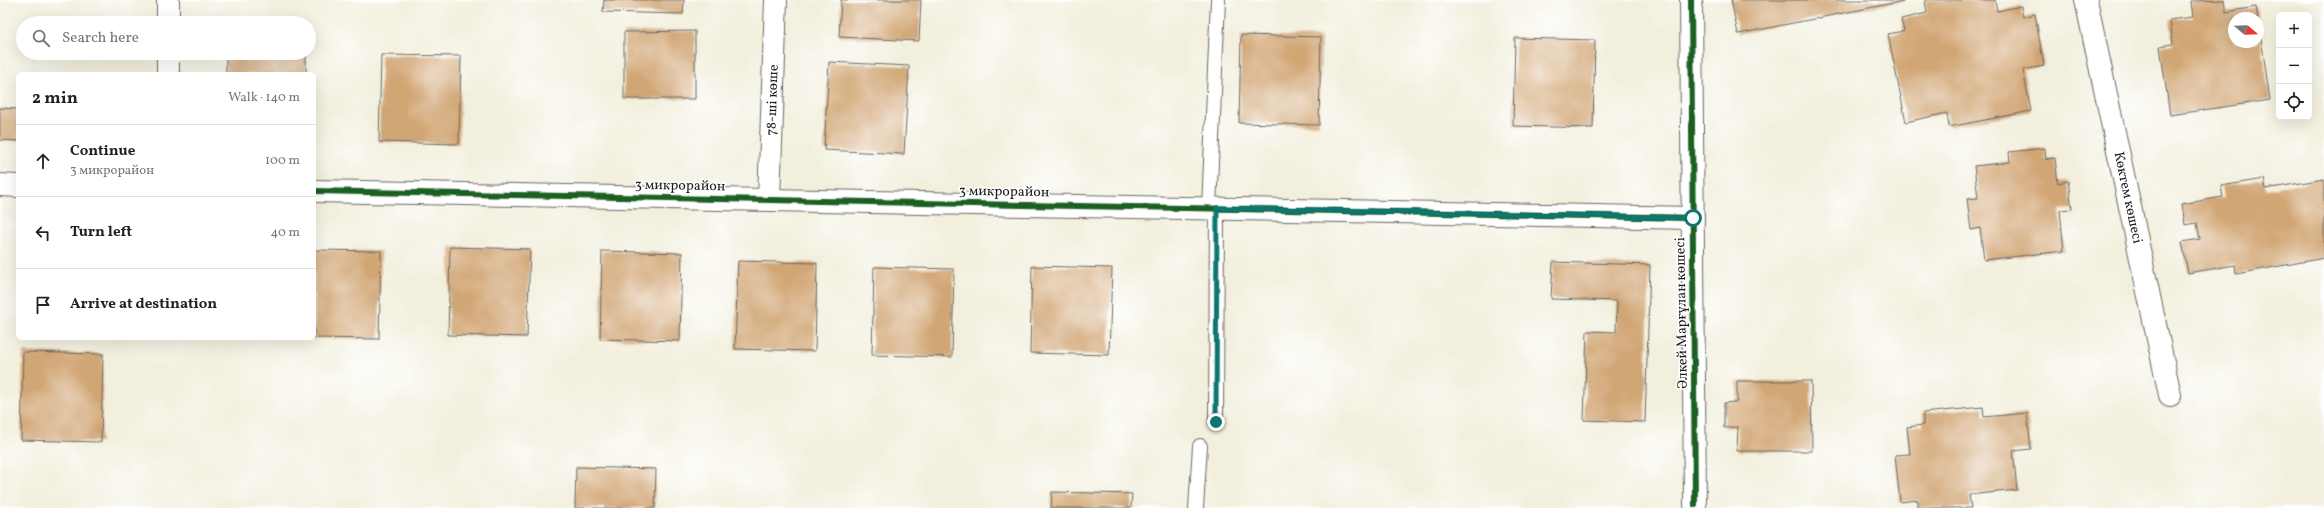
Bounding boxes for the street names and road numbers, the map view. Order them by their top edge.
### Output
street label: 78-ші көше [762,64,783,136]
street label: Көктем көшесі [2109,150,2147,245]
street label: 3 микрорайон [635,176,726,196]
street label: 3 микрорайон [959,182,1050,202]
street label: Әлкей Марғұлан көшесі [1671,237,1693,389]

